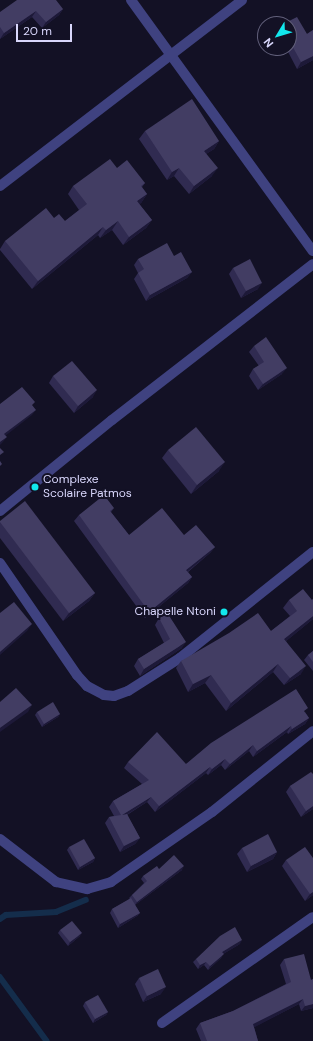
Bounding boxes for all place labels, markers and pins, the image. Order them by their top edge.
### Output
place label: Complexe Scolaire Patmos [43,473,132,501]
marker: Complexe Scolaire Patmos [30,482,40,492]
place label: Chapelle Ntoni [135,605,216,619]
marker: Chapelle Ntoni [219,607,229,617]

